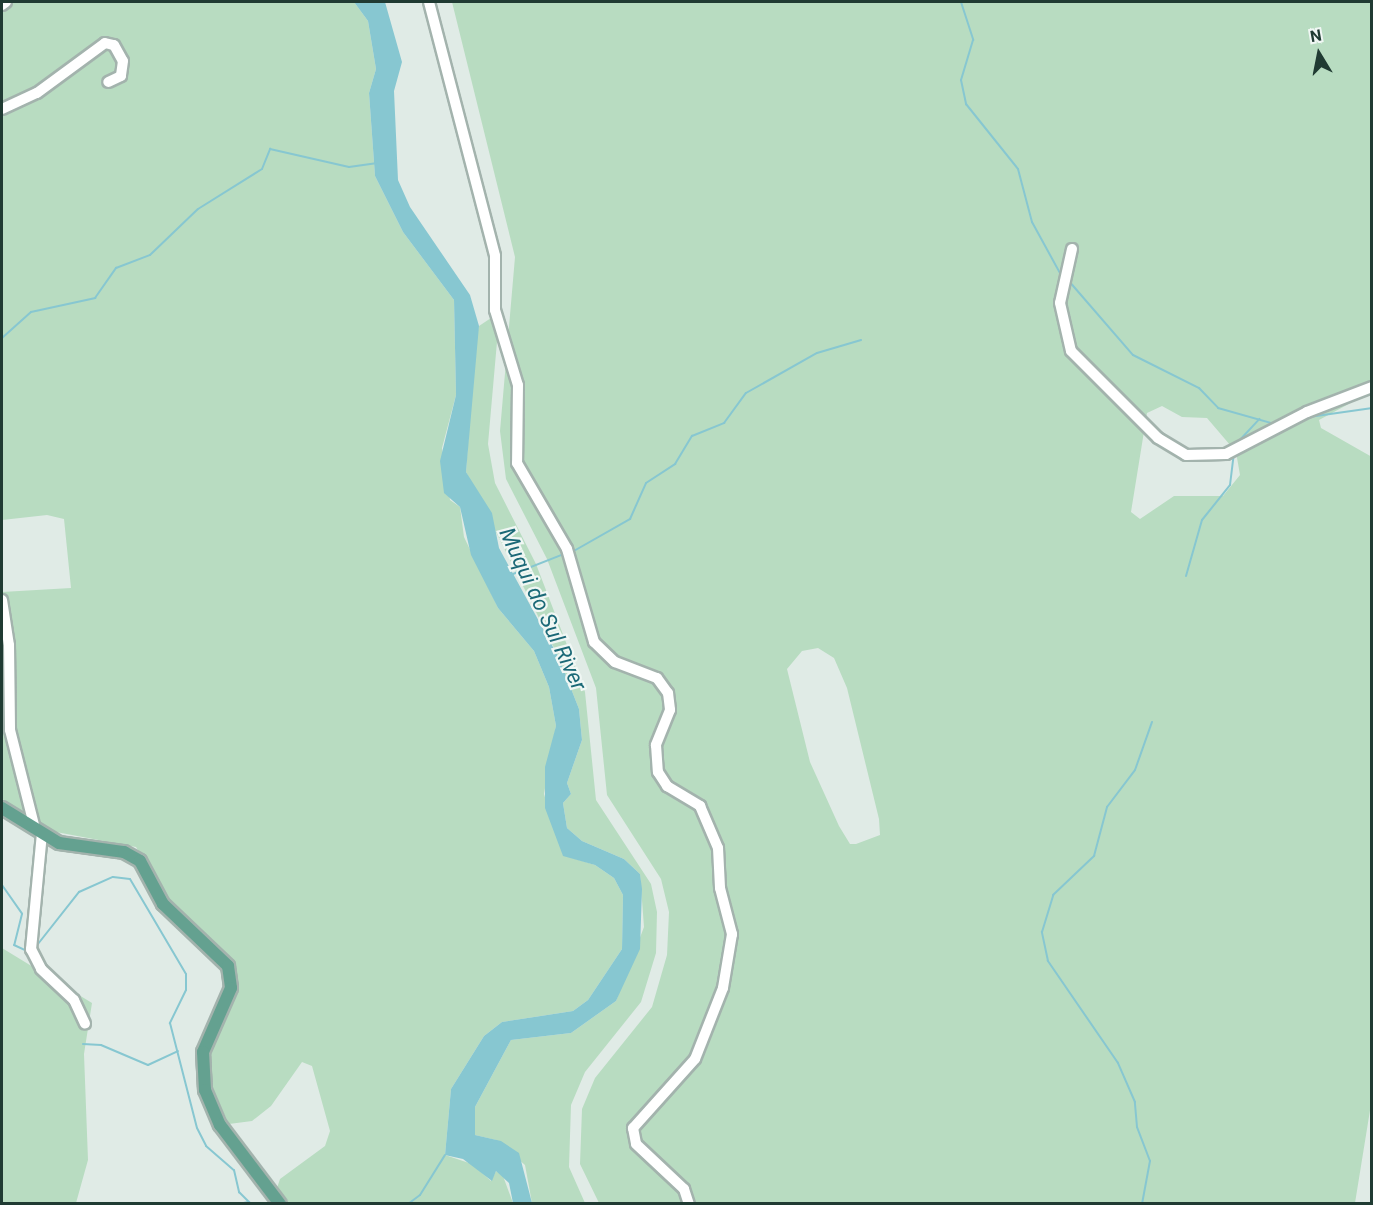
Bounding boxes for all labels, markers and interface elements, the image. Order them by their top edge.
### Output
north arrow [1289,24,1349,84]
text: N [1309,25,1323,46]
water label: Muqui do Sul River [494,523,592,695]

